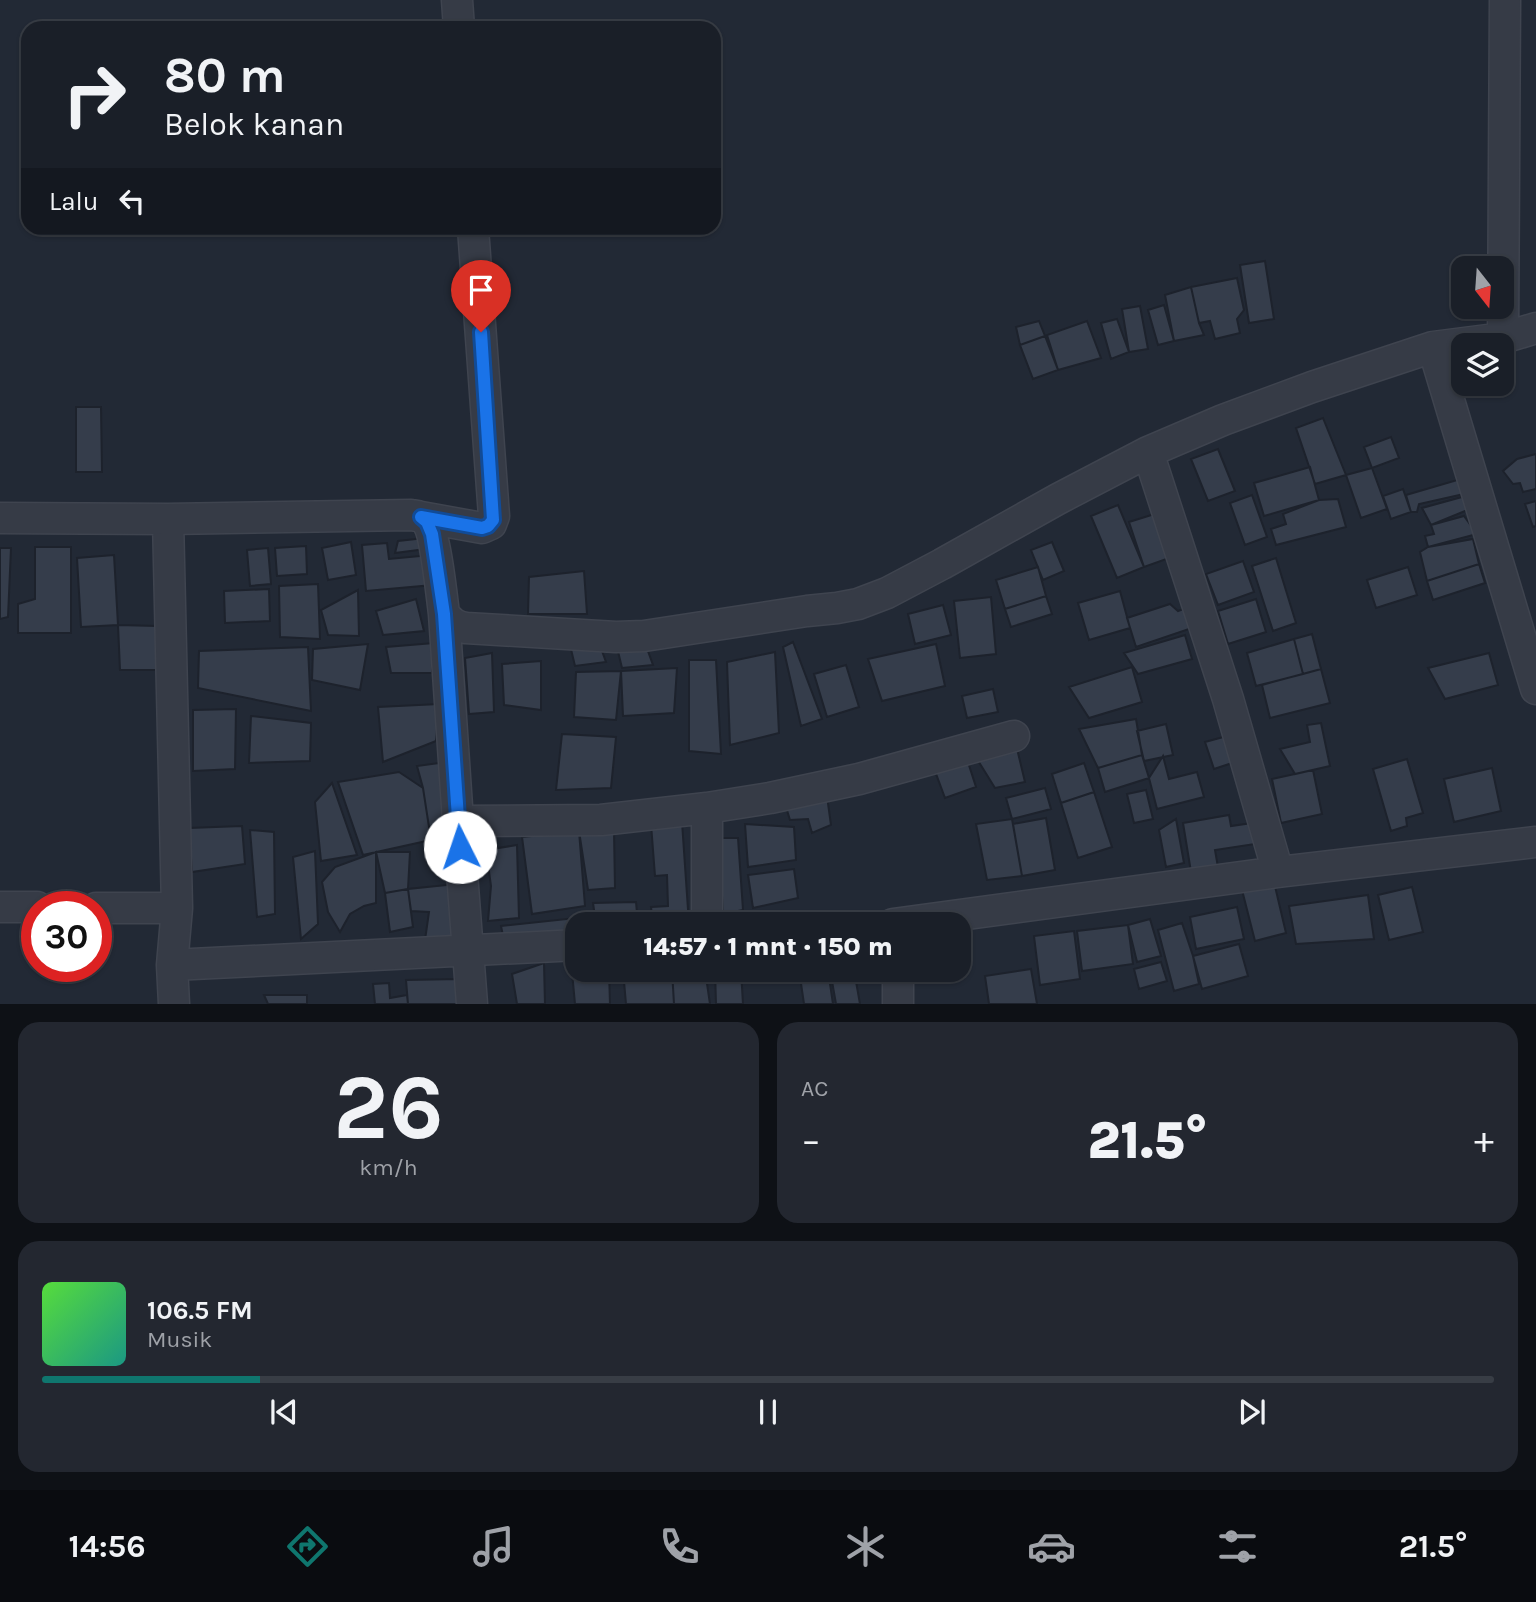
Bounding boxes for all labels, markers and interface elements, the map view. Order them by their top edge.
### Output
text: 80 m [164,47,286,104]
icon: right [49,49,140,140]
text: Belok kanan [164,106,344,143]
icon: left [113,182,151,220]
text: Lalu [49,186,99,217]
north arrow [1451,256,1514,318]
map controls [1451,256,1514,396]
pin [451,260,511,332]
icon: arrive [462,271,500,309]
button: layers [1451,333,1514,396]
position arrow [423,810,497,884]
speed limit sign: 30 [21,891,112,982]
text: 14:57 · 1 mnt · 150 m [643,931,893,962]
text: 26 [333,1055,444,1161]
text: AC [801,1075,828,1102]
text: 21.5° [1087,1110,1208,1171]
text: − [801,1118,821,1163]
text: + [1474,1118,1494,1163]
text: km/h [359,1154,418,1181]
text: 106.5 FM [147,1295,253,1326]
text: Musik [147,1326,212,1353]
icon: previous [265,1393,303,1431]
icon: pause [749,1393,787,1431]
icon: next [1233,1393,1271,1431]
icon: directions [283,1522,332,1571]
icon: music [469,1522,518,1571]
icon: phone [655,1522,704,1571]
icon: climate [841,1522,890,1571]
icon: car [1027,1522,1076,1571]
icon: filters [1213,1522,1262,1571]
text: 14:56 [69,1528,146,1565]
text: 21.5° [1399,1528,1467,1565]

